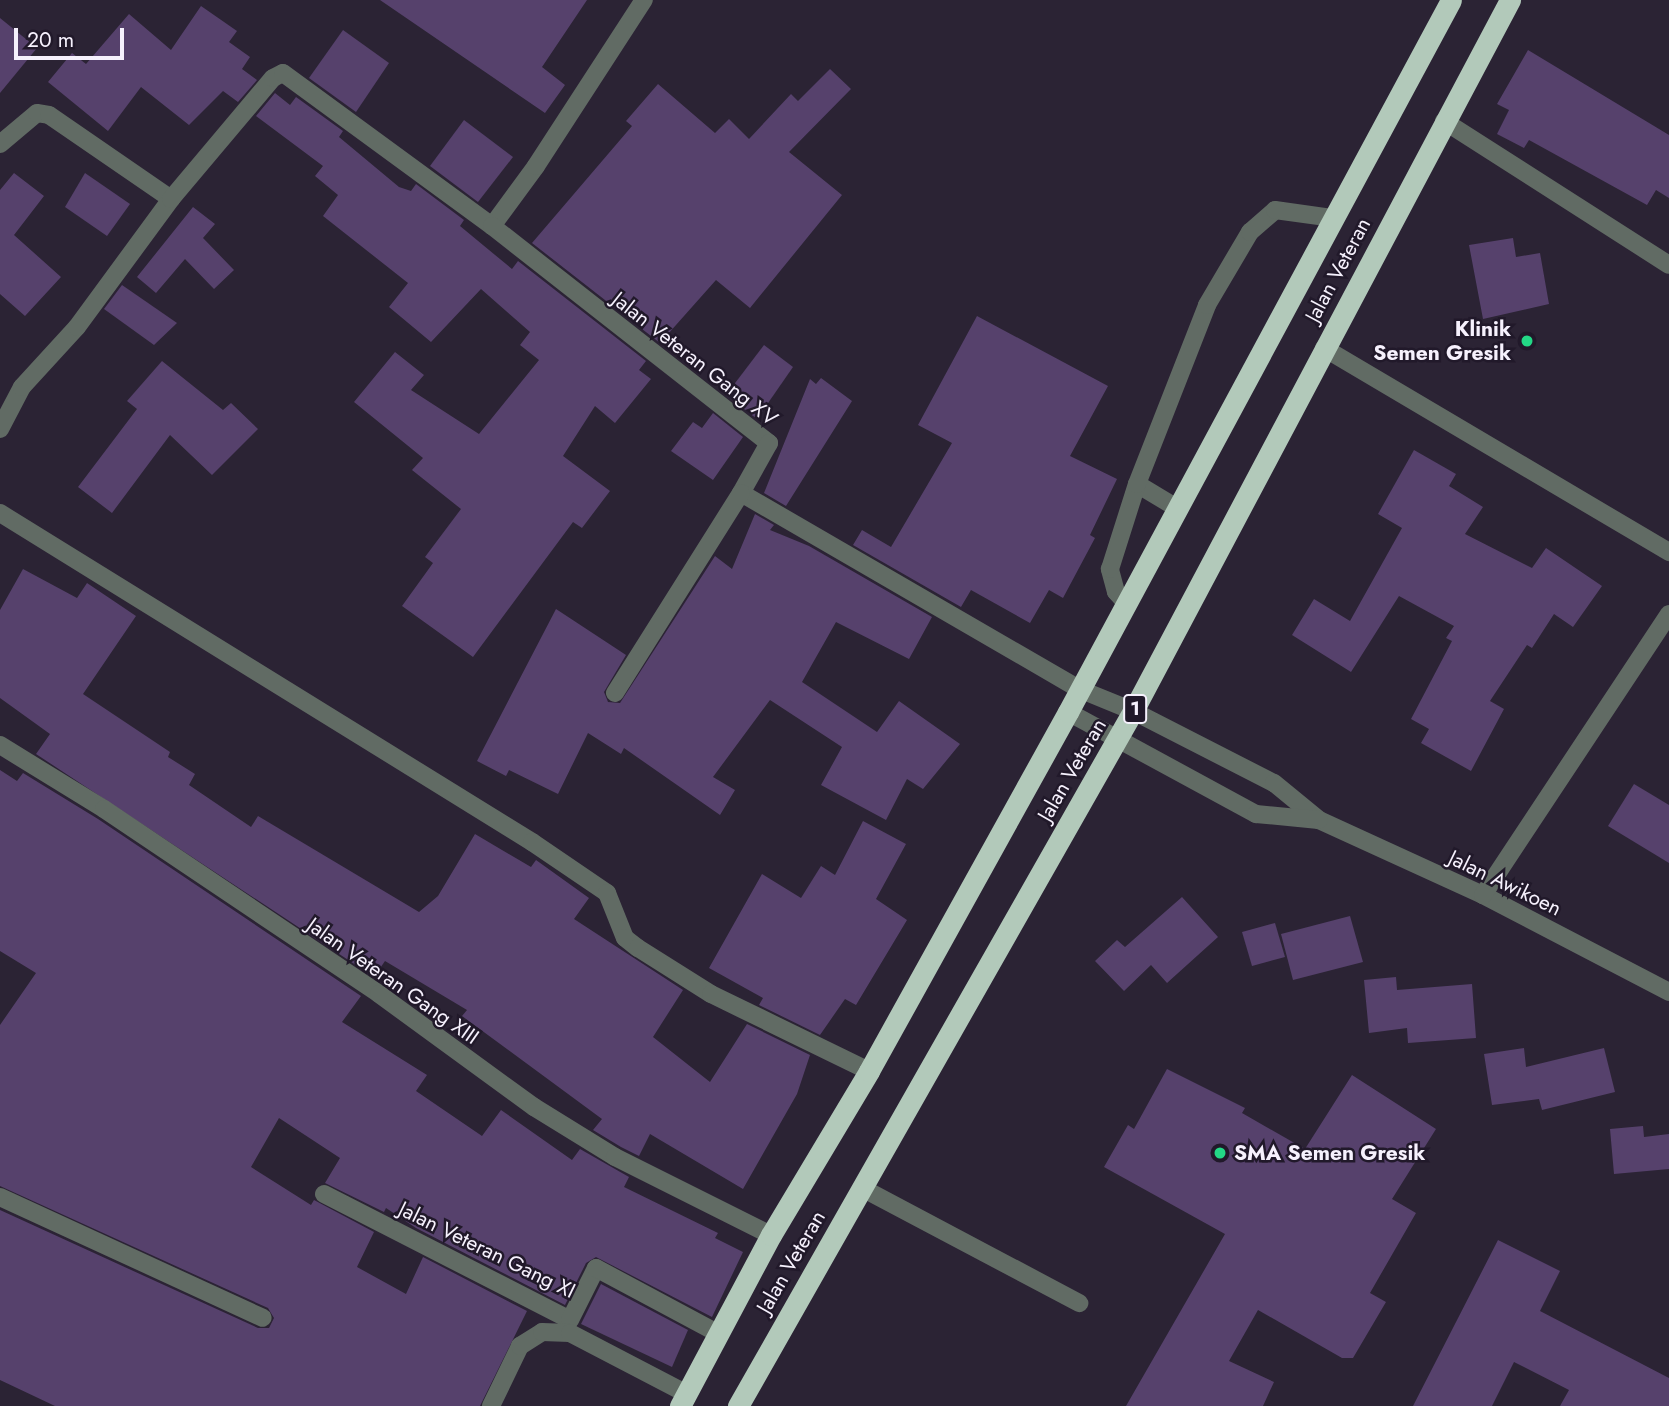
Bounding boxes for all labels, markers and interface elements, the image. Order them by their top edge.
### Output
scale bar [18,14,128,58]
text: 20 m [27,25,74,55]
street label: Jalan Veteran [1300,214,1376,326]
street label: Jalan Veteran Gang XV [607,287,783,431]
place label: Klinik Semen Gresik [1373,316,1511,366]
marker: Klinik Semen Gresik [1517,331,1537,351]
road number: 1 [1123,694,1147,724]
street label: Jalan Veteran [1032,714,1112,826]
street label: Jalan Awikoen [1445,845,1565,921]
street label: Jalan Veteran Gang XIII [302,912,484,1050]
place label: SMA Semen Gresik [1234,1140,1425,1166]
marker: SMA Semen Gresik [1212,1145,1228,1161]
street label: Jalan Veteran Gang XI [395,1196,579,1304]
street label: Jalan Veteran [751,1206,831,1318]

